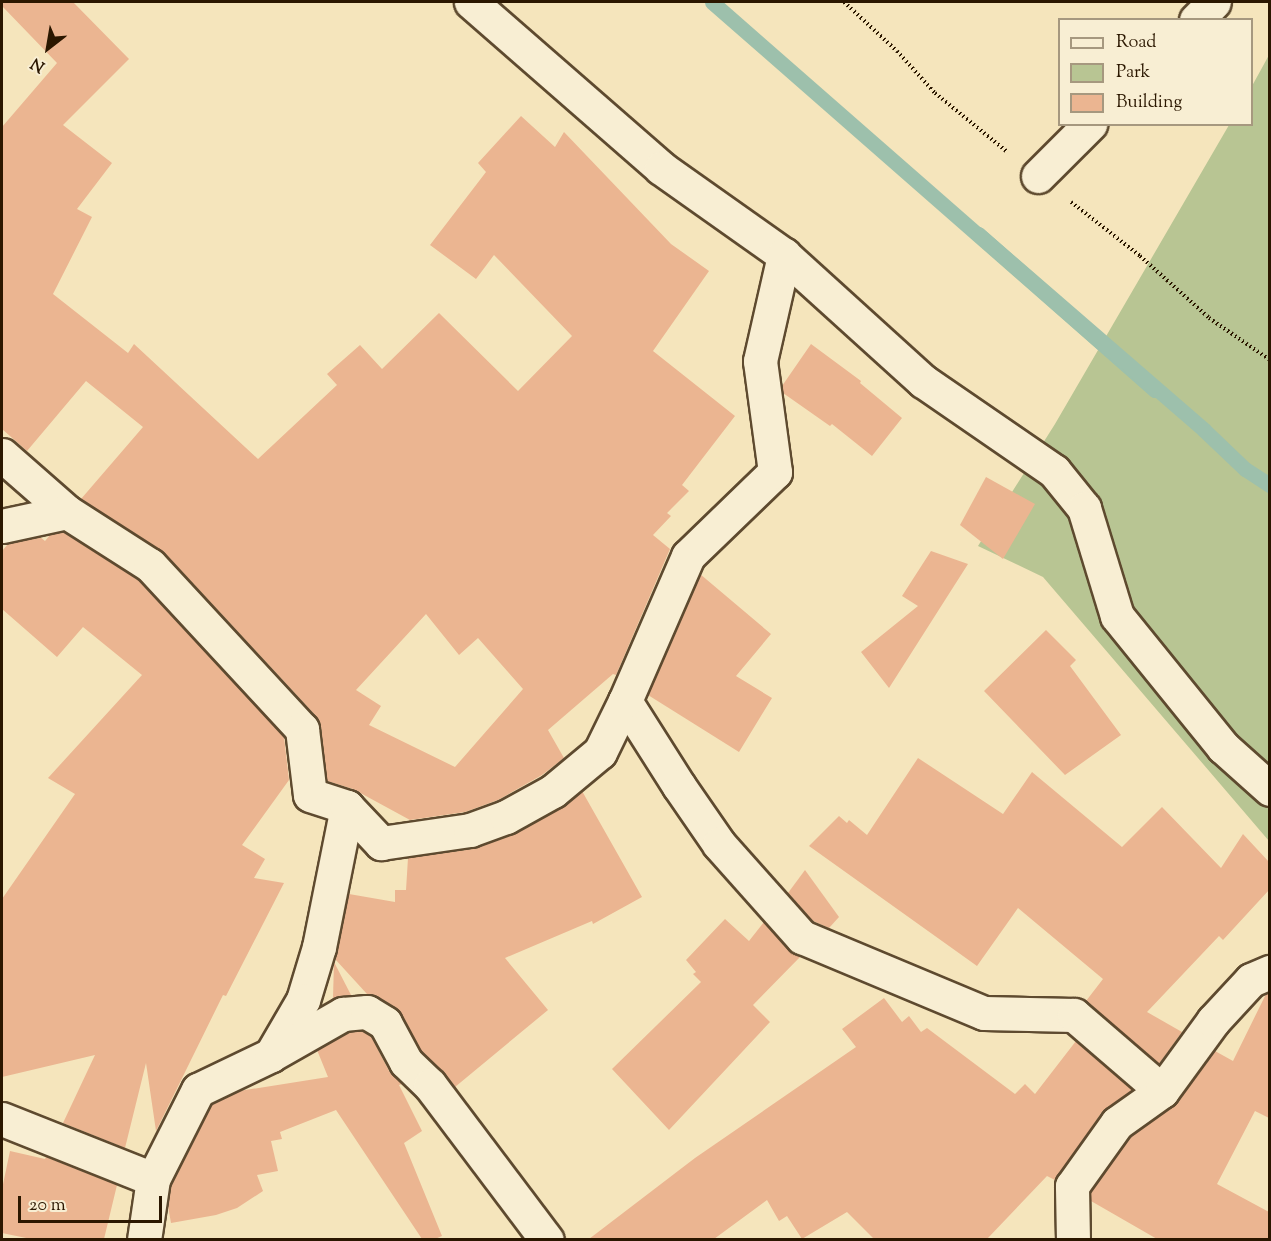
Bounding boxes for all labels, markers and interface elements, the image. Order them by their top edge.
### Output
north arrow [18,18,78,78]
legend [1058,18,1253,126]
text: Road [1116,30,1156,56]
text: N [27,51,50,77]
text: Park [1116,60,1150,86]
text: Building [1116,90,1182,116]
scale bar [21,1184,165,1222]
text: 20 m [29,1193,66,1219]

